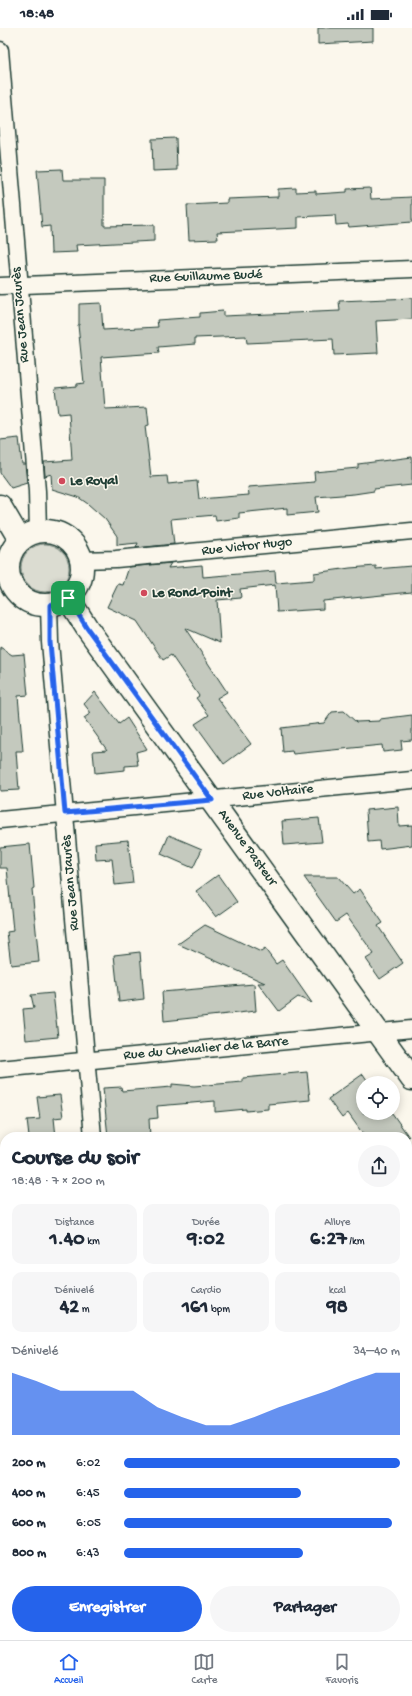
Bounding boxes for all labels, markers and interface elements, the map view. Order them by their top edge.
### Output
text: 18:48 [20,5,54,23]
street label: Rue Jean Jaurès [8,266,34,364]
street label: Rue Guillaume Budé [149,267,264,287]
place label: Le Royal [70,473,118,490]
marker: Le Royal [57,476,67,486]
street label: Rue Victor Hugo [201,534,293,560]
pin [51,581,85,615]
place label: Le Rond-Point [152,585,233,602]
icon: arrive [57,587,79,609]
marker: Le Rond-Point [139,588,149,598]
street label: Rue Voltaire [242,781,315,805]
street label: Avenue Pasteur [214,806,281,890]
street label: Rue Jean Jaurès [58,834,84,932]
street label: Rue du Chevalier de la Barre [123,1033,290,1065]
map controls [356,1076,400,1120]
button: locate [356,1076,400,1120]
button: share [358,1145,400,1187]
text: Course du soir [12,1146,139,1172]
text: 18:48 · 7 × 200 m [12,1174,105,1189]
text: Distance [55,1217,94,1229]
text: Durée [192,1217,220,1229]
text: Allure [324,1217,350,1229]
text: 1.40 [49,1229,85,1252]
text: 9:02 [187,1229,225,1252]
text: 6:27 [310,1229,347,1252]
text: km [85,1236,100,1248]
text: /km [347,1236,365,1248]
text: Dénivelé [55,1285,94,1297]
text: Cardio [191,1285,221,1297]
text: kcal [329,1285,346,1297]
text: 42 [60,1297,79,1320]
text: 161 [182,1297,208,1320]
text: 98 [327,1297,348,1320]
text: m [79,1304,90,1316]
text: bpm [208,1304,230,1316]
text: Dénivelé [12,1344,58,1359]
text: 34–40 m [353,1344,400,1359]
text: 200 m [12,1456,45,1471]
text: 6:02 [76,1456,100,1471]
text: 400 m [12,1486,45,1501]
text: 6:45 [76,1486,100,1501]
text: 600 m [12,1516,46,1531]
text: 6:05 [76,1516,101,1531]
text: 800 m [12,1546,46,1561]
text: 6:43 [76,1546,100,1561]
button: Enregistrer [12,1586,202,1632]
button: Partager [210,1586,400,1632]
tab: Accueil [54,1651,84,1687]
tab: Carte [191,1651,218,1687]
tab: Favoris [325,1651,358,1687]

